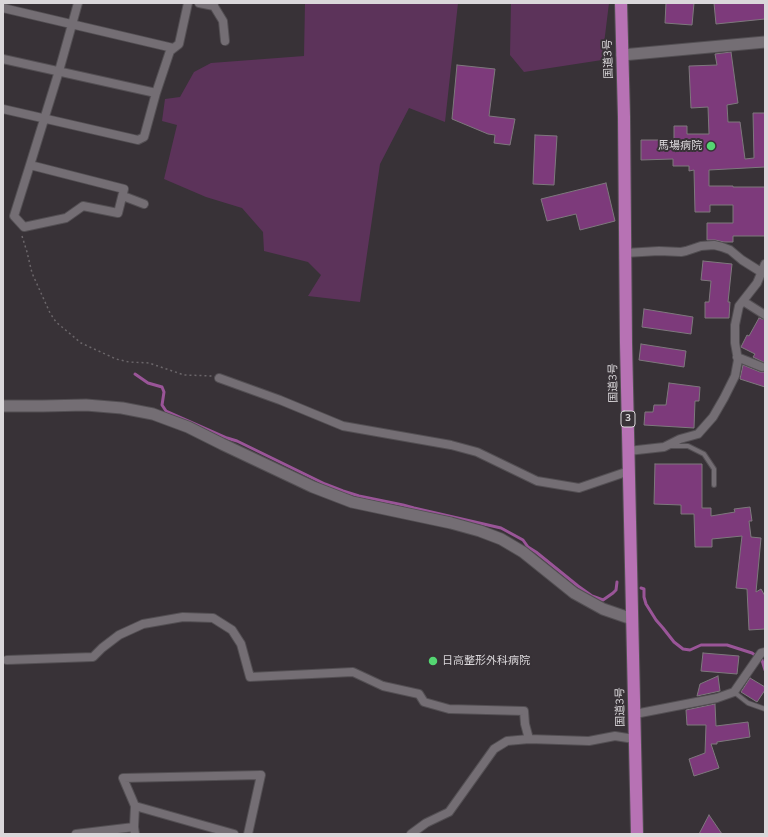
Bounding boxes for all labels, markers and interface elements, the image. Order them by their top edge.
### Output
street label: 国道3号 [602,39,616,79]
place label: 馬場病院 [658,139,702,153]
marker: 馬場病院 [705,140,717,152]
street label: 国道3号 [607,363,621,403]
road number: 3 [621,411,635,427]
place label: 日高整形外科病院 [442,654,530,668]
marker: 日高整形外科病院 [427,655,439,667]
street label: 国道3号 [614,687,628,727]

